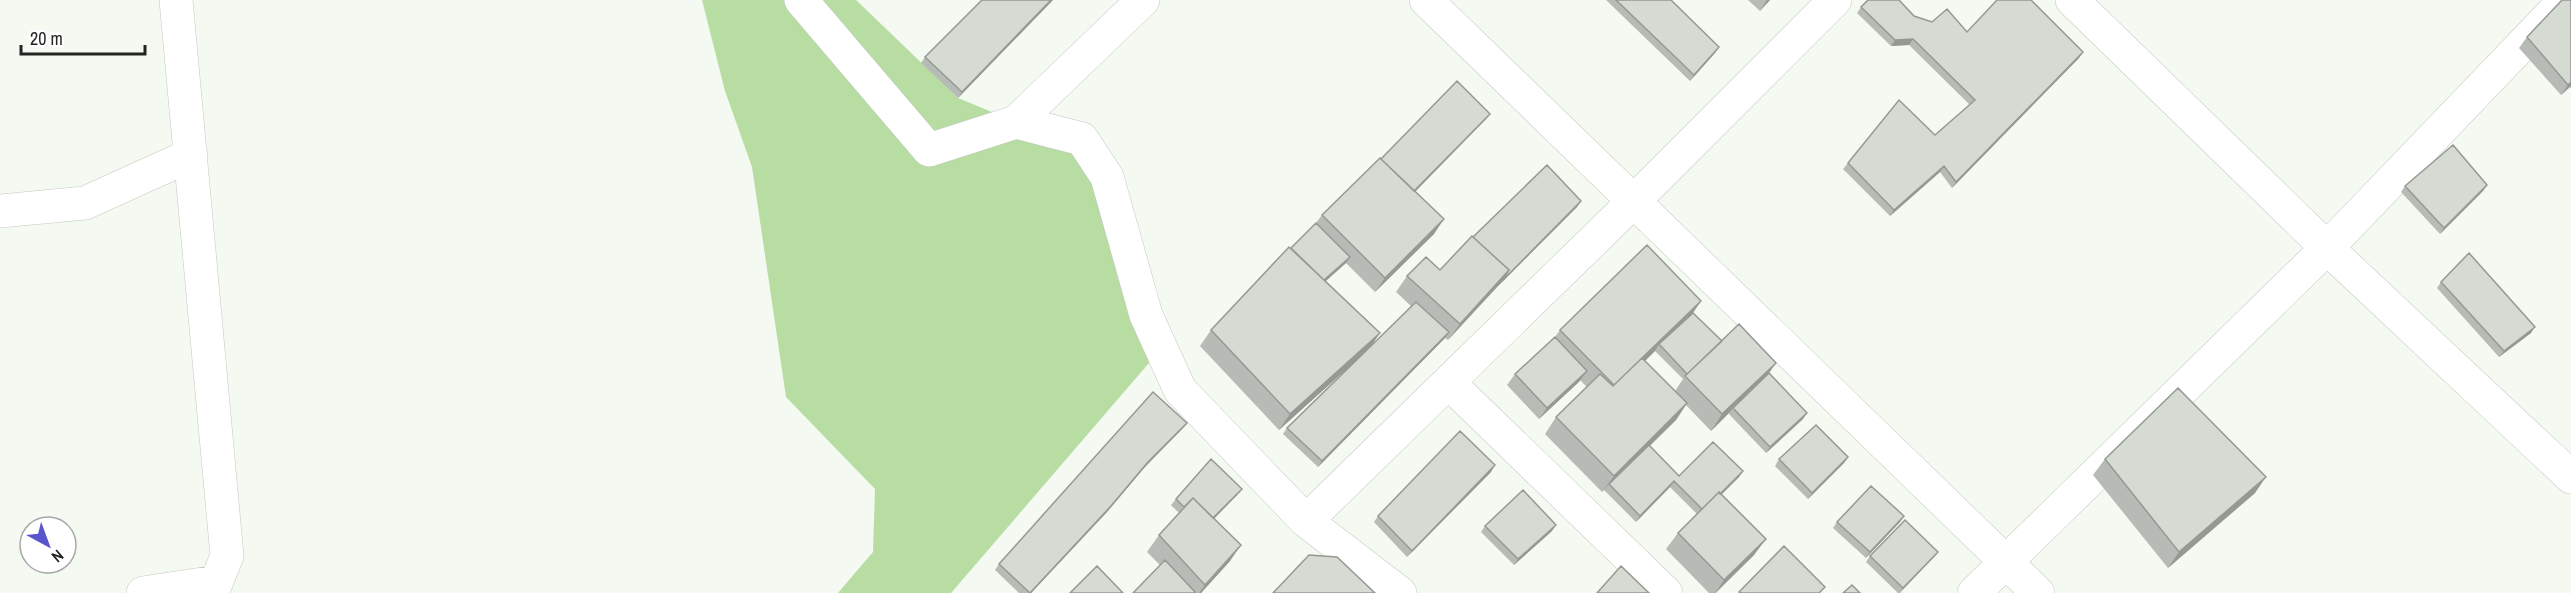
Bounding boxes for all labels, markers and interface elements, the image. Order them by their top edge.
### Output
scale bar [21,18,146,56]
text: 20 m [30,26,63,51]
north arrow [18,515,78,575]
text: N [47,545,69,568]

